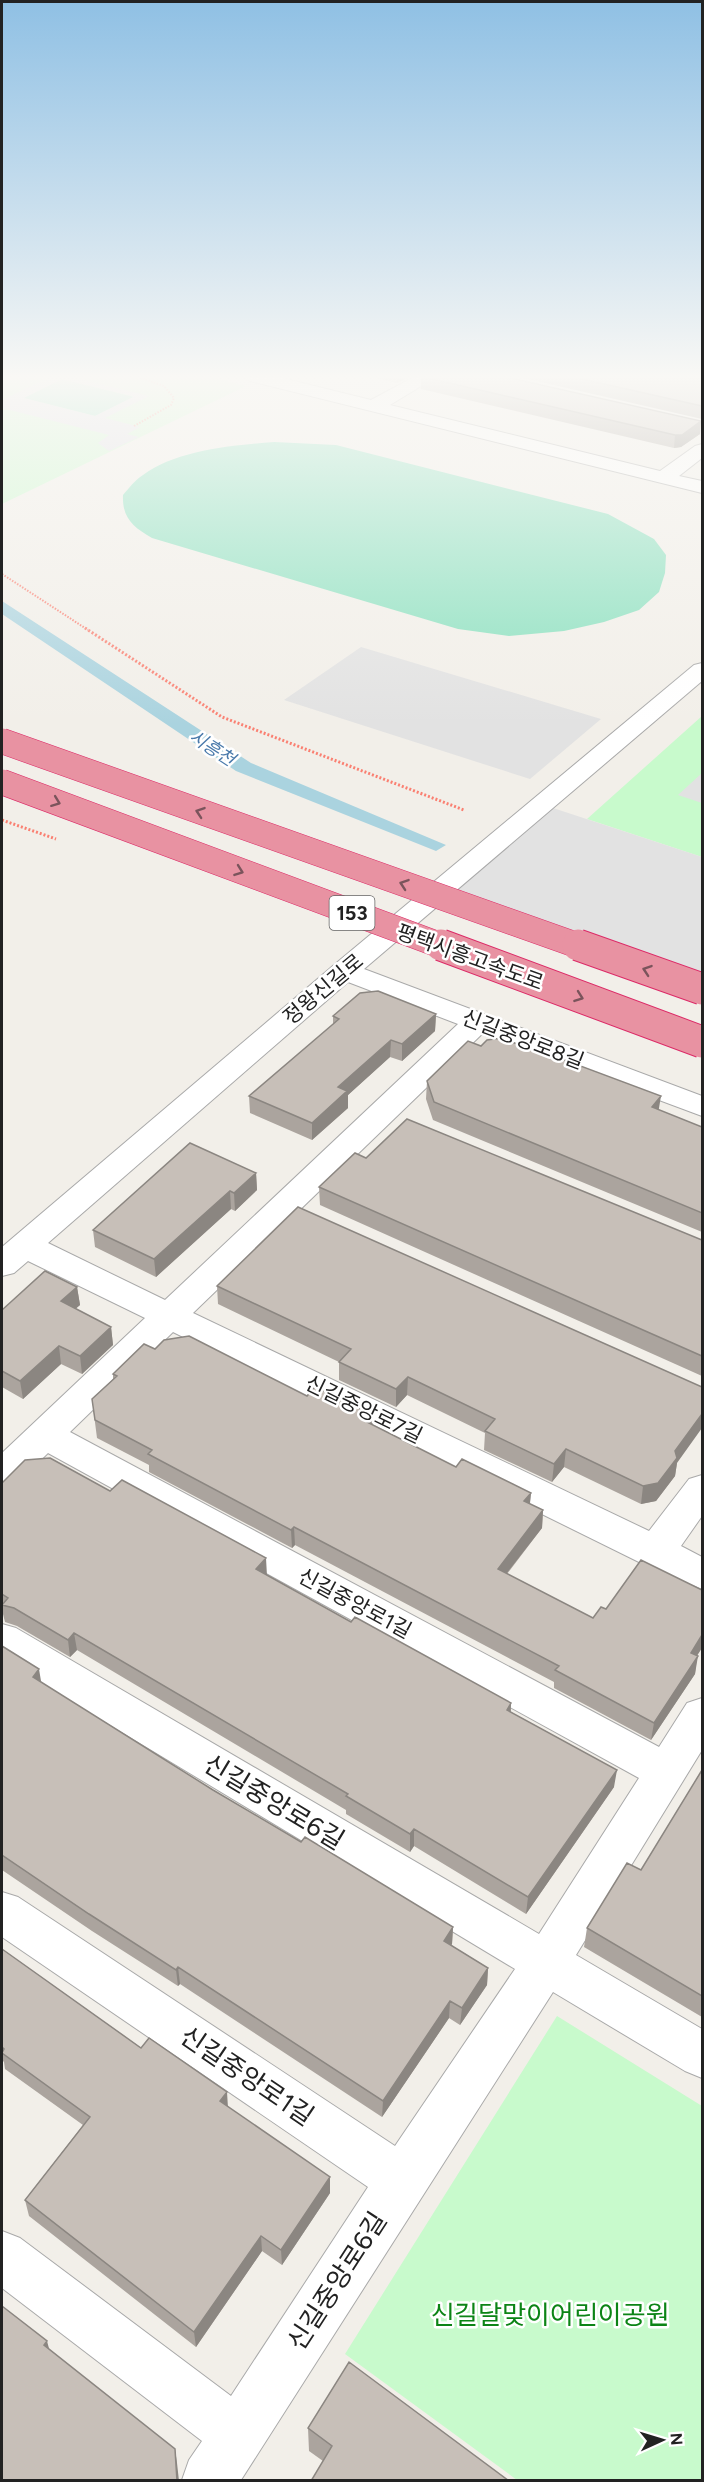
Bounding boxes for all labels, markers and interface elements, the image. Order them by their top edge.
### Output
water label: 시흥천 [185,725,241,772]
one-way arrow [50,795,61,807]
one-way arrow [195,806,206,819]
one-way arrow [233,863,244,876]
one-way arrow [399,878,410,891]
road number: 153 [330,896,374,930]
street label: 평택시흥고속도로 [393,919,547,995]
street label: 정왕신길로 [278,948,368,1030]
one-way arrow [642,964,653,977]
one-way arrow [573,990,584,1003]
street label: 신길중앙로8길 [458,1004,588,1074]
street label: 신길중앙로7길 [301,1370,427,1448]
street label: 신길중앙로1길 [294,1563,416,1643]
street label: 신길중앙로6길 [198,1748,350,1856]
street label: 신길중앙로1길 [174,2020,320,2132]
street label: 신길중앙로6길 [280,2206,394,2356]
park label: 신길달맞이어린이공원 [430,2299,670,2331]
north arrow [632,2410,692,2470]
text: N [667,2432,686,2446]

